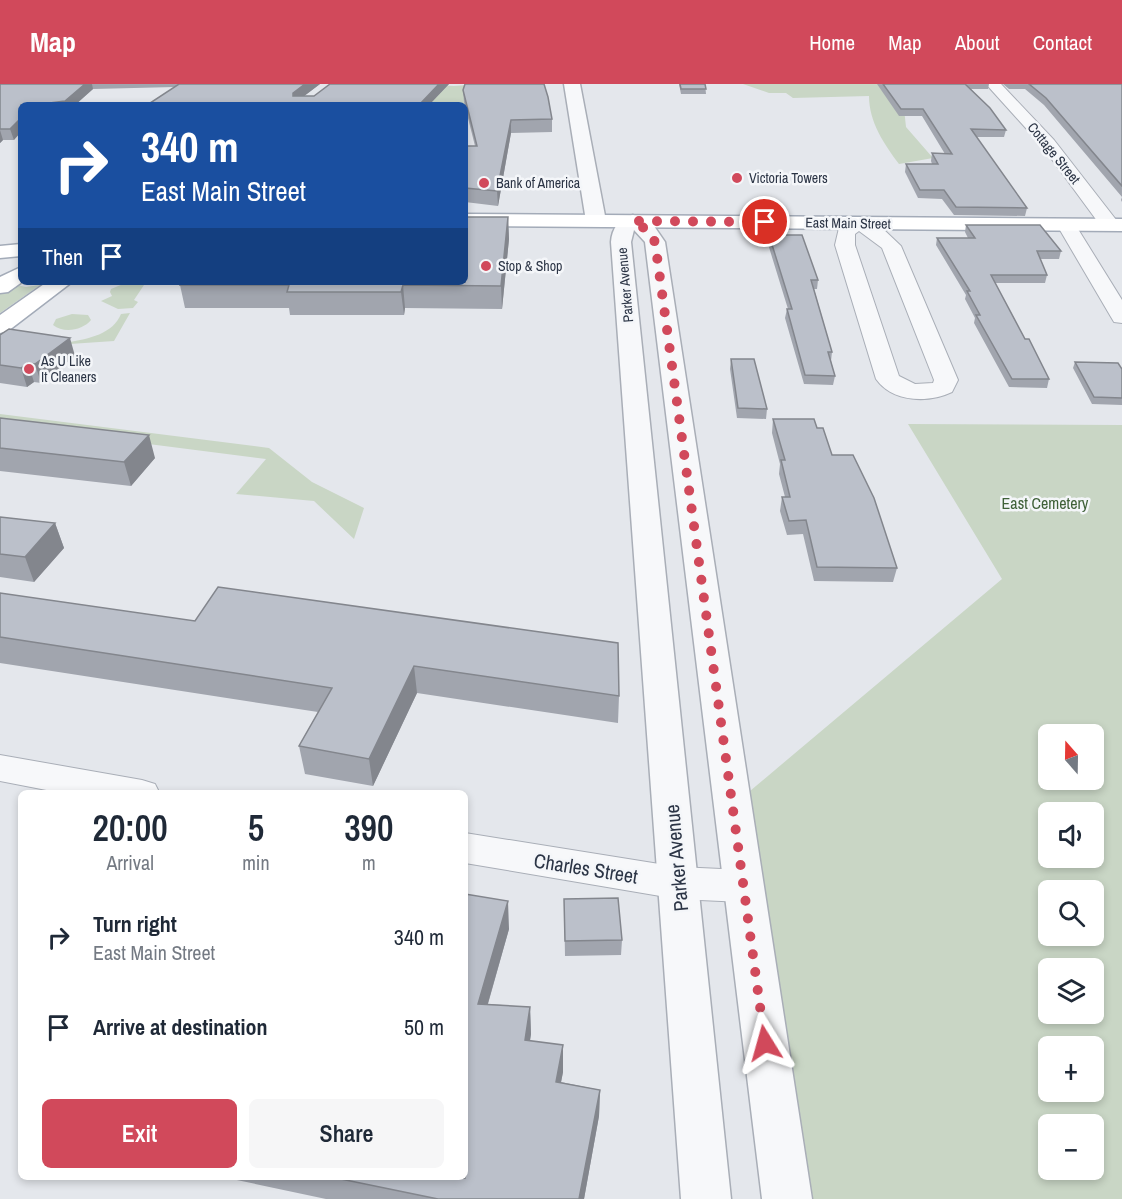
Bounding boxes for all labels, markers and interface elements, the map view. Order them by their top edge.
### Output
text: Map [30,23,76,61]
text: Home [809,28,855,57]
text: Map [888,28,922,57]
text: About [955,28,1000,57]
text: Contact [1033,28,1092,57]
text: 340 m [141,119,239,175]
street label: Cottage Street [1024,119,1084,187]
icon: right [42,126,120,204]
place label: Victoria Towers [749,169,828,187]
marker: Victoria Towers [730,171,744,185]
text: East Main Street [141,173,306,209]
place label: Bank of America [496,174,581,192]
marker: Bank of America [477,176,491,190]
pin [739,196,790,247]
icon: arrive [748,205,781,238]
street label: East Main Street [805,213,891,233]
icon: arrive [95,240,128,273]
text: Then [42,242,83,272]
street label: Parker Avenue [613,247,637,323]
place label: Stop & Shop [498,257,562,275]
marker: Stop & Shop [479,259,493,273]
place label: As U Like It Cleaners [40,352,97,386]
marker: As U Like It Cleaners [22,362,36,376]
park label: East Cemetery [1002,492,1089,514]
north arrow [1038,724,1104,790]
map controls [1038,724,1104,1180]
button: sound [1038,802,1104,868]
street label: Parker Avenue [658,803,694,913]
text: 20:00 [93,804,168,852]
text: 5 [248,804,264,852]
text: 390 [344,804,393,852]
street label: Charles Street [532,846,640,890]
text: Arrival [106,849,154,876]
text: min [242,849,270,876]
text: m [362,849,376,876]
button: search [1038,880,1104,946]
text: Turn right [93,909,177,939]
icon: right [42,921,75,954]
text: 340 m [394,922,444,952]
text: East Main Street [93,939,215,966]
button: layers [1038,958,1104,1024]
icon: arrive [42,1011,75,1044]
position arrow [733,1011,797,1075]
text: Arrive at destination [93,1012,267,1042]
text: 50 m [404,1012,444,1042]
button: + [1038,1036,1104,1102]
button: Exit [42,1099,237,1168]
button: Share [249,1099,444,1168]
button: − [1038,1114,1104,1180]

